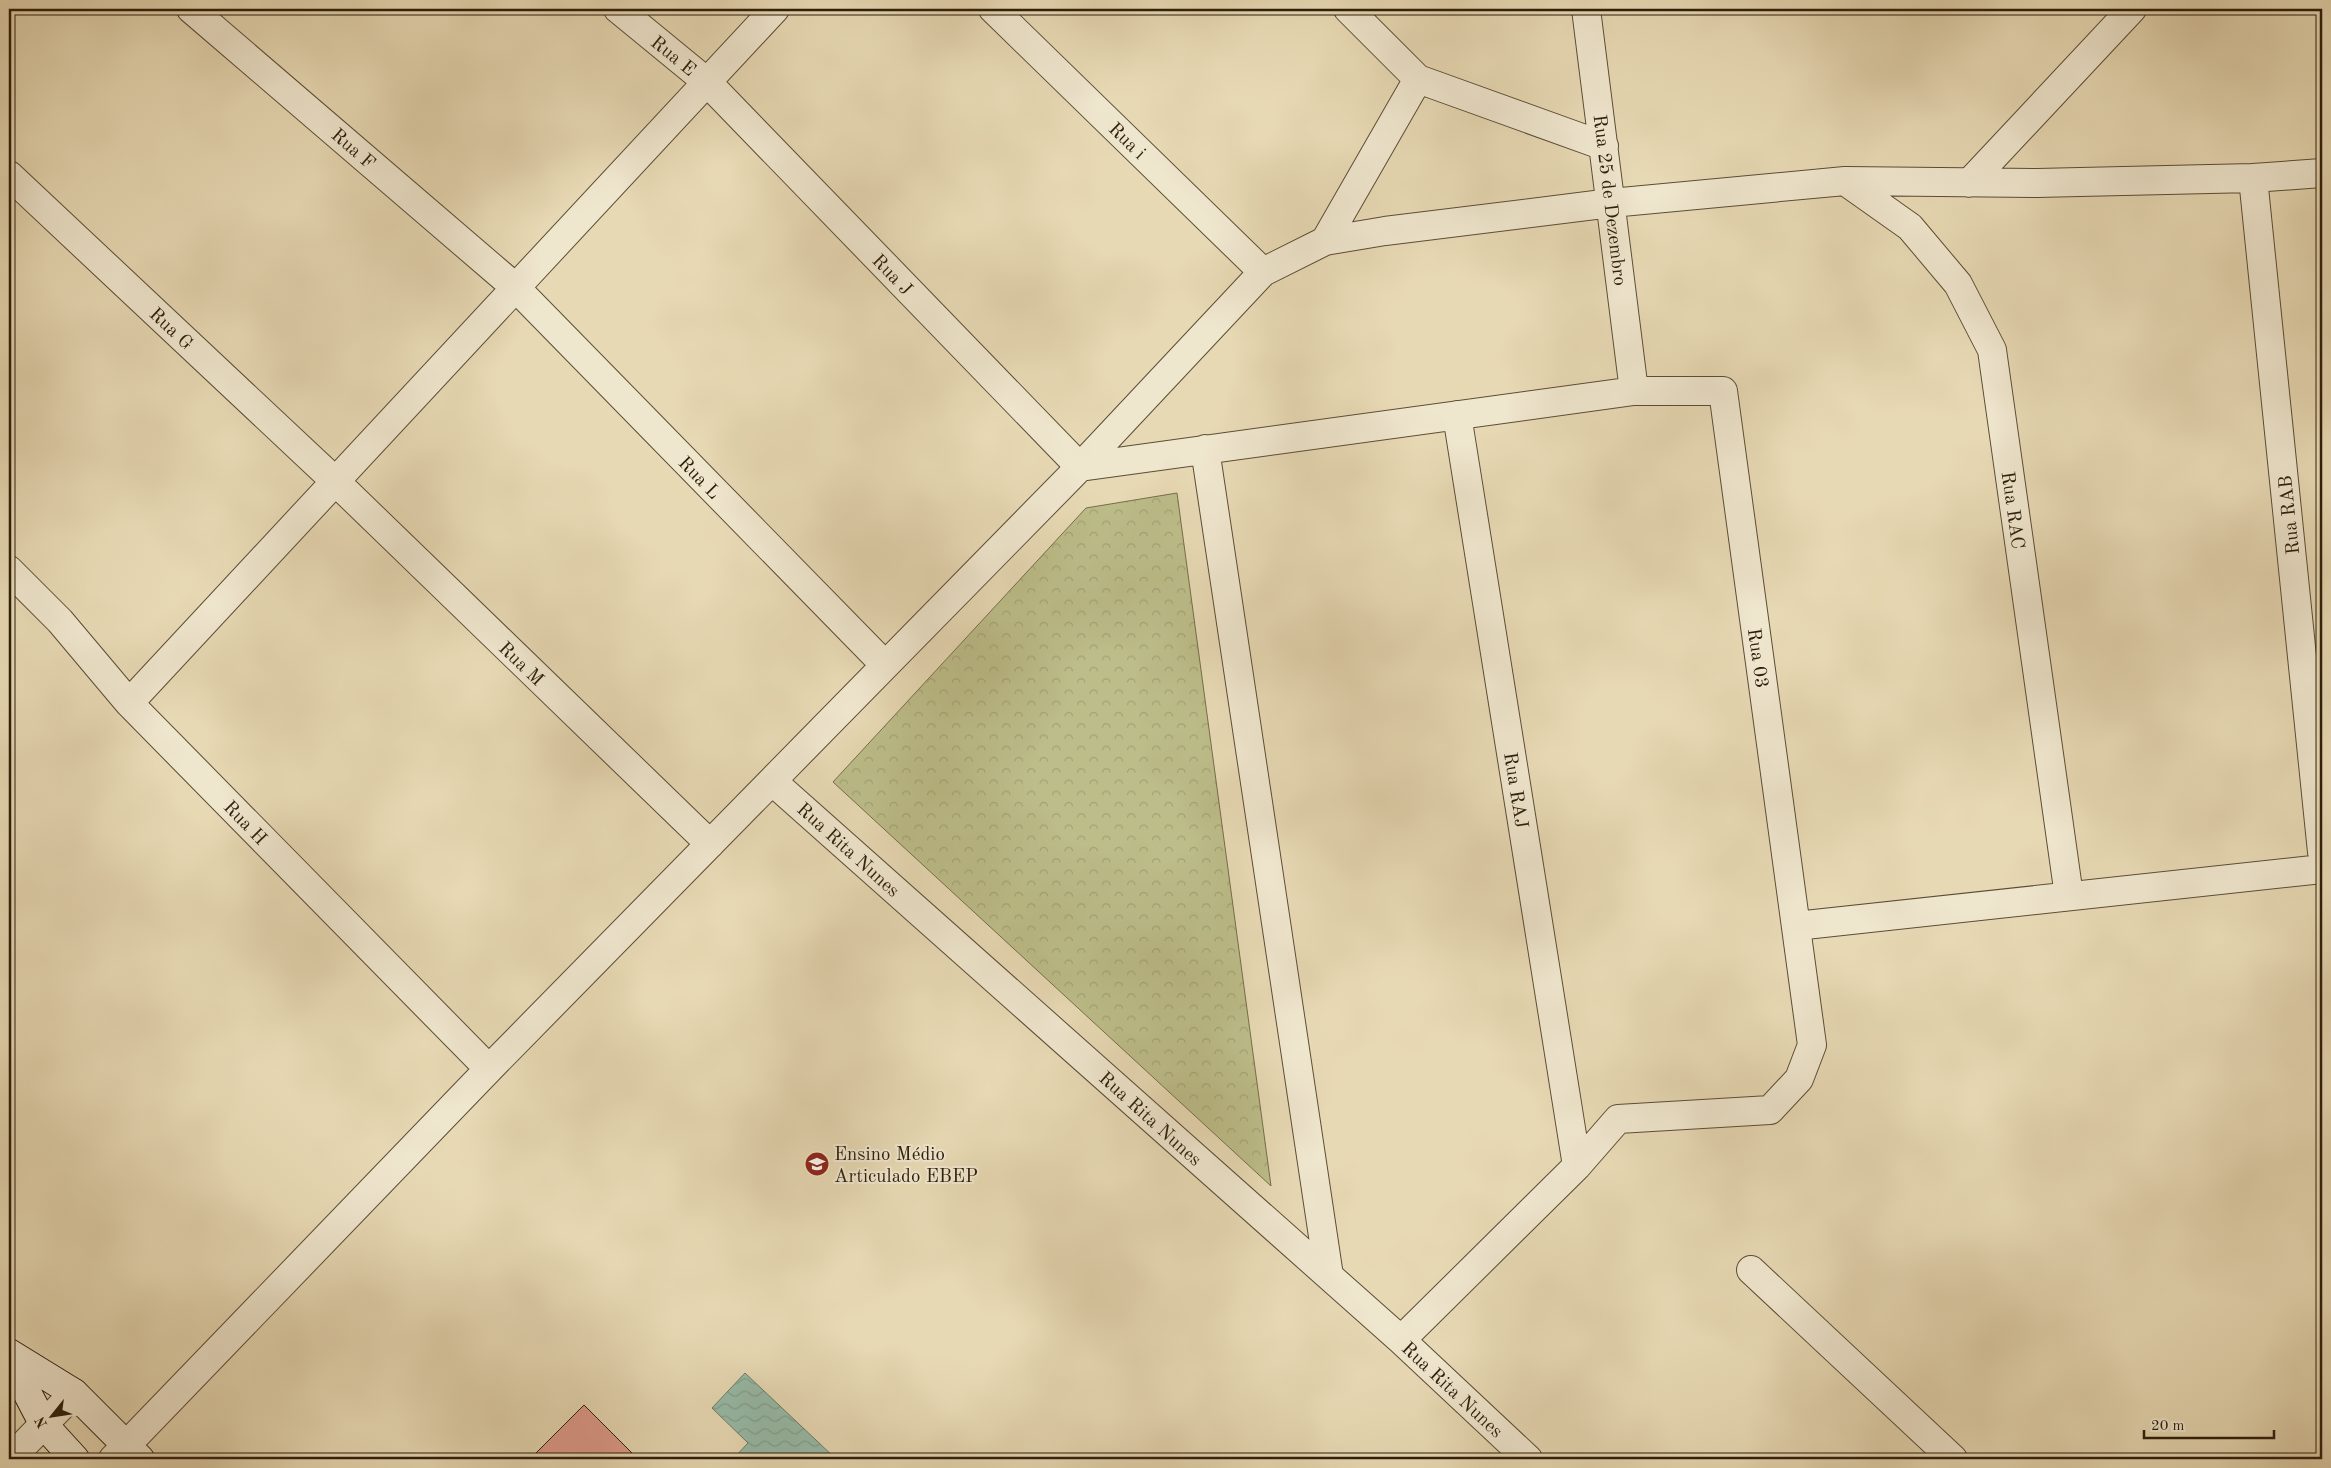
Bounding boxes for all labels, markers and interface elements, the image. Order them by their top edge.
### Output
street label: Rua E [646,33,698,81]
street label: Rua 25 de Dezembro [1589,114,1628,287]
street label: Rua i [1104,120,1149,164]
street label: Rua F [327,126,378,174]
street label: Rua J [867,252,915,300]
street label: Rua G [145,305,196,355]
street label: Rua L [674,454,723,504]
street label: Rua RAC [1997,470,2026,550]
street label: Rua RAB [2277,474,2304,555]
street label: Rua 03 [1743,627,1770,690]
street label: Rua M [494,639,546,691]
street label: Rua RAJ [1499,751,1530,830]
street label: Rua H [219,798,270,850]
street label: Rua Rita Nunes [792,800,902,902]
street label: Rua Rita Nunes [1094,1069,1204,1171]
place label: Ensino Médio Articulado EBEP [834,1146,978,1187]
school or university icon: Ensino Médio Articulado EBEP [804,1151,830,1177]
street label: Rua Rita Nunes [1397,1339,1506,1442]
north arrow [28,1390,78,1440]
scale bar [2144,1408,2274,1440]
text: N [33,1414,50,1430]
text: 20 m [2151,1419,2185,1434]

